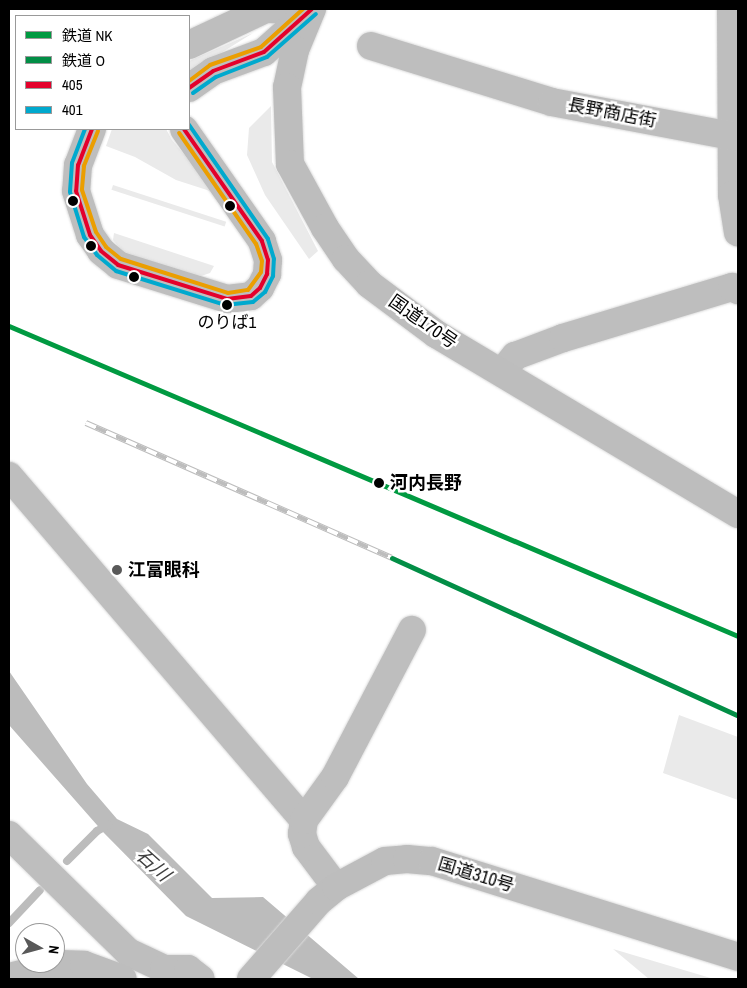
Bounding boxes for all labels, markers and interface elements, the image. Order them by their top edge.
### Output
legend [15,15,190,130]
text: 鉄道 NK [62,25,113,46]
text: 鉄道 O [62,50,105,71]
text: 405 [62,74,83,95]
street label: 長野商店街 [566,94,658,132]
text: 401 [62,99,83,120]
unlabelled marker [68,196,78,206]
unlabelled marker [225,201,235,211]
unlabelled marker [86,241,96,251]
unlabelled marker [129,272,139,282]
street label: 国道170号 [385,291,461,353]
marker: のりば1 [222,300,232,310]
place label: のりば1 [198,312,256,332]
place label: 河内長野 [390,472,462,494]
marker: 河内長野 [372,476,386,490]
place label: 江富眼科 [128,559,200,581]
marker: 江富眼科 [110,563,124,577]
water label: 石川 [131,844,175,886]
street label: 国道310号 [435,853,517,897]
north arrow [15,923,65,973]
text: N [44,944,63,955]

